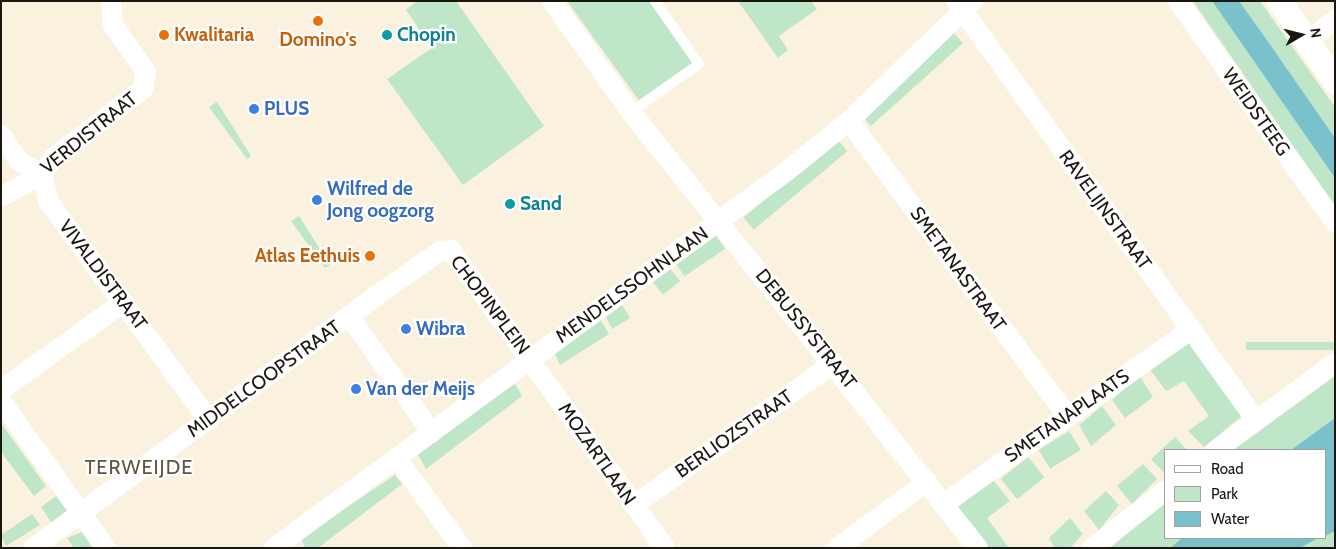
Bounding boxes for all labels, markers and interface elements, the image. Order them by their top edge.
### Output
north arrow [1276,10,1326,60]
marker: Domino's [312,15,324,27]
place label: Kwalitaria [174,24,254,46]
place label: Chopin [397,24,456,46]
text: N [1306,27,1325,39]
marker: Kwalitaria [158,29,170,41]
place label: Domino's [279,29,357,51]
marker: Chopin [381,29,393,41]
street label: WEIDSTEEG [1217,64,1295,160]
street label: VERDISTRAAT [36,87,142,179]
place label: PLUS [264,98,309,120]
marker: PLUS [248,103,260,115]
street label: RAVELIJNSTRAAT [1054,146,1156,274]
place label: Wilfred de Jong oogzorg [327,178,434,222]
place label: Sand [520,193,562,215]
marker: Wilfred de Jong oogzorg [311,194,323,206]
marker: Sand [504,198,516,210]
street label: SMETANASTRAAT [905,202,1011,336]
street label: VIVALDISTRAAT [54,215,152,335]
street label: MENDELSSOHNLAAN [551,222,713,348]
place label: Atlas Eethuis [255,245,360,267]
marker: Atlas Eethuis [364,250,376,262]
street label: CHOPINPLEIN [445,251,535,359]
street label: DEBUSSYSTRAAT [751,264,861,394]
street label: MIDDELCOOPSTRAAT [183,316,345,442]
place label: Wibra [416,318,465,340]
marker: Wibra [400,323,412,335]
street label: SMETANAPLAATS [1000,365,1134,467]
place label: Van der Meijs [366,378,475,400]
marker: Van der Meijs [350,383,362,395]
street label: BERLIOZSTRAAT [671,385,797,483]
street label: MOZARTLAAN [553,399,641,509]
legend [1164,449,1326,539]
district label: TERWEIJDE [84,455,194,479]
text: Road [1211,460,1244,478]
text: Park [1211,485,1238,503]
text: Water [1211,510,1249,528]

